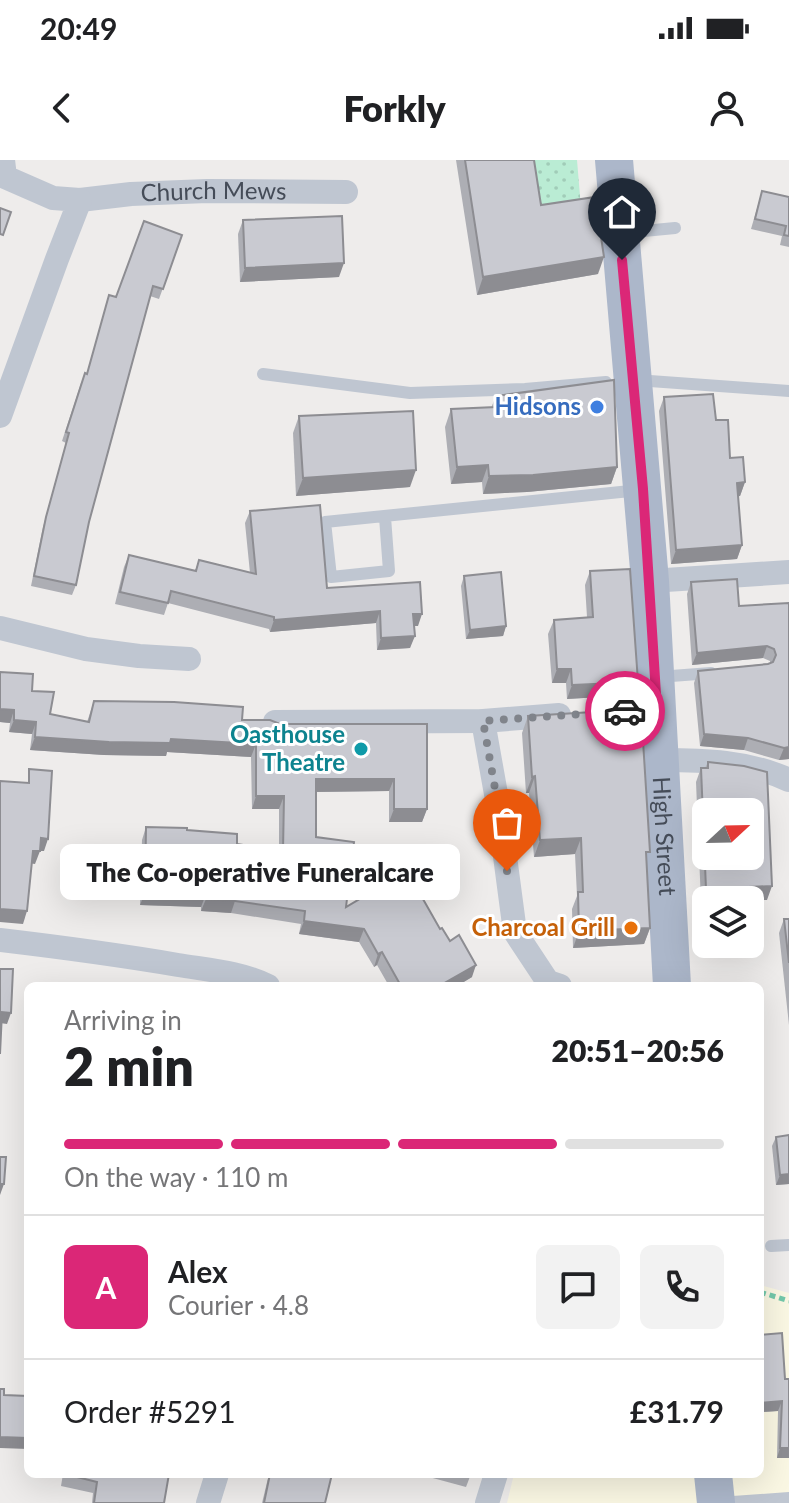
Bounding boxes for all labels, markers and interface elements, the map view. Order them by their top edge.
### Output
text: 20:49 [40,10,117,46]
icon: back [40,86,84,130]
text: Forkly [343,86,446,130]
icon: person [705,86,749,130]
street label: Church Mews [140,175,287,207]
pin [588,178,656,260]
icon: home [600,190,644,234]
place label: Hidsons [495,391,581,420]
marker: Hidsons [588,398,606,416]
courier [585,671,665,751]
icon: car [603,689,647,733]
place label: Oasthouse Theatre [230,719,345,776]
marker: Oasthouse Theatre [352,740,370,758]
street label: High Street [648,776,683,897]
pin [473,789,541,871]
north arrow [692,798,764,870]
map controls [692,798,764,958]
icon: bag [485,801,529,845]
callout: The Co-operative Funeralcare [59,843,459,899]
text: The Co-operative Funeralcare [86,856,434,888]
button: layers [692,886,764,958]
place label: Charcoal Grill [471,912,615,941]
marker: Charcoal Grill [622,919,640,937]
text: Arriving in [64,1004,182,1036]
text: 20:51–20:56 [551,1032,724,1068]
text: 2 min [64,1035,194,1097]
text: On the way · 110 m [64,1161,288,1193]
button: chat [536,1245,620,1329]
button: phone [640,1245,724,1329]
text: Alex [168,1253,228,1289]
text: A [96,1269,116,1305]
text: Courier · 4.8 [168,1289,309,1321]
text: Order #5291 [64,1393,236,1429]
text: £31.79 [630,1393,724,1429]

